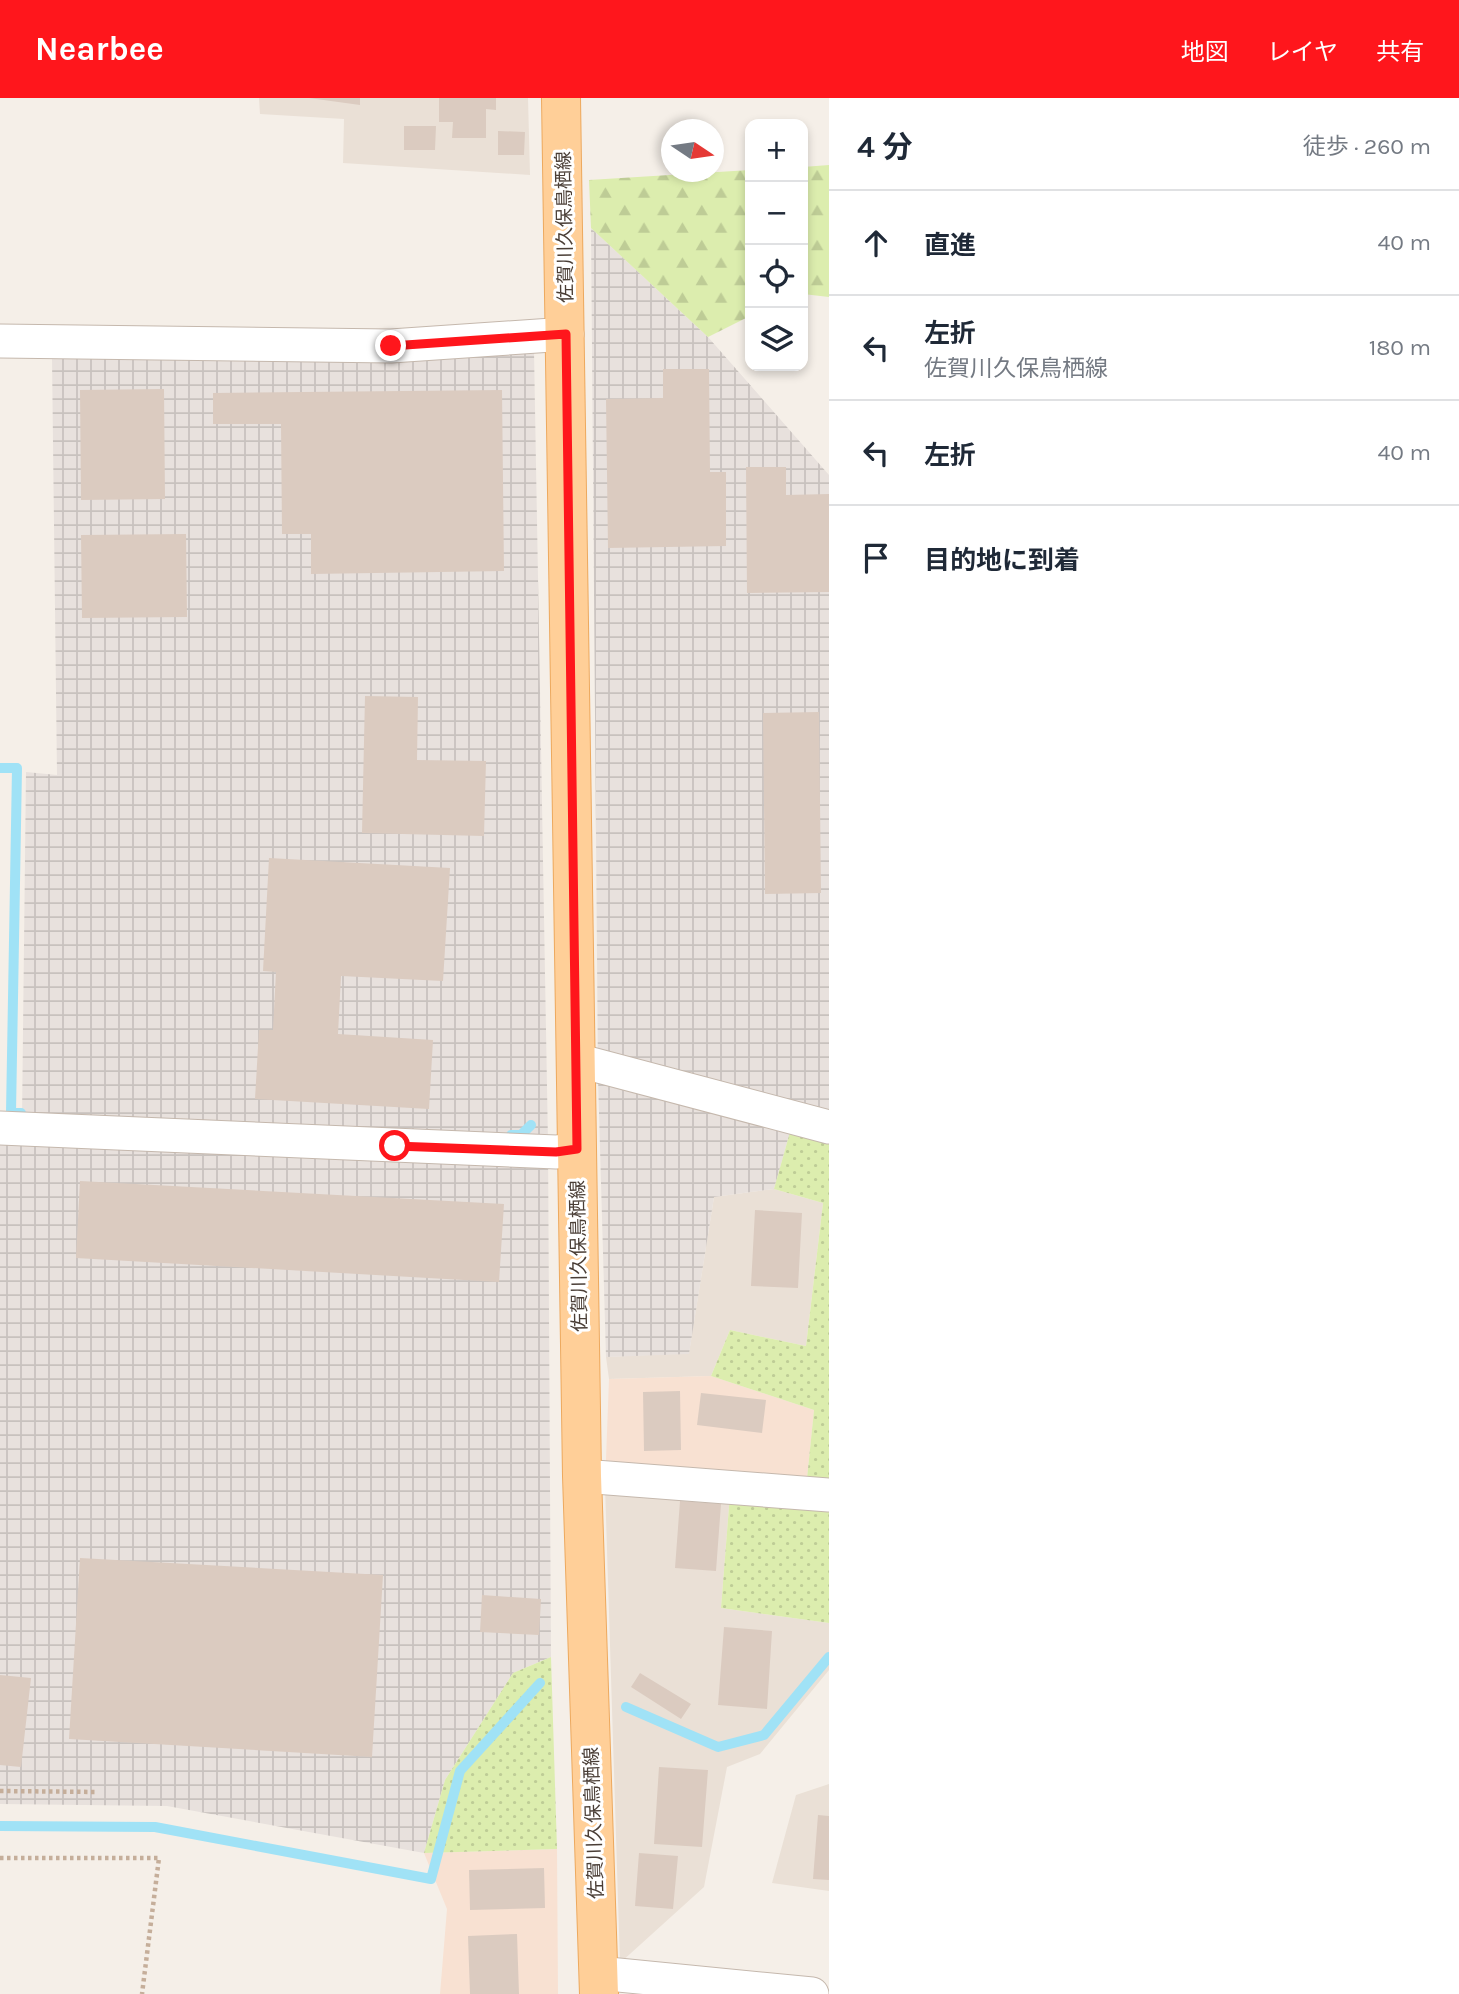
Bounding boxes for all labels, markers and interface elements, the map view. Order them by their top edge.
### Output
text: Nearbee [35,30,164,68]
text: 地図 [1181,38,1229,66]
text: レイヤ [1267,38,1338,66]
text: 共有 [1376,38,1424,66]
north arrow [661,119,724,182]
map controls [745,119,808,371]
button: + [745,119,808,182]
text: 4 分 [857,129,912,165]
text: 徒歩 · 260 m [1303,133,1431,160]
street label: 佐賀川久保鳥栖線 [553,151,577,303]
button: − [745,182,808,245]
icon: ahead [857,224,895,262]
text: 40 m [1378,229,1431,256]
text: 直進 [924,230,976,261]
button: locate [745,245,808,308]
button: layers [745,308,808,371]
text: 左折 [924,318,976,349]
icon: left [857,329,895,367]
route end [375,330,406,361]
text: 180 m [1369,334,1431,361]
text: 佐賀川久保鳥栖線 [924,355,1108,382]
icon: left [857,434,895,472]
text: 40 m [1378,439,1431,466]
text: 左折 [924,440,976,471]
icon: arrive [857,539,895,577]
text: 目的地に到着 [924,545,1080,576]
route start [379,1130,410,1161]
street label: 佐賀川久保鳥栖線 [567,1180,591,1332]
street label: 佐賀川久保鳥栖線 [580,1747,608,1899]

